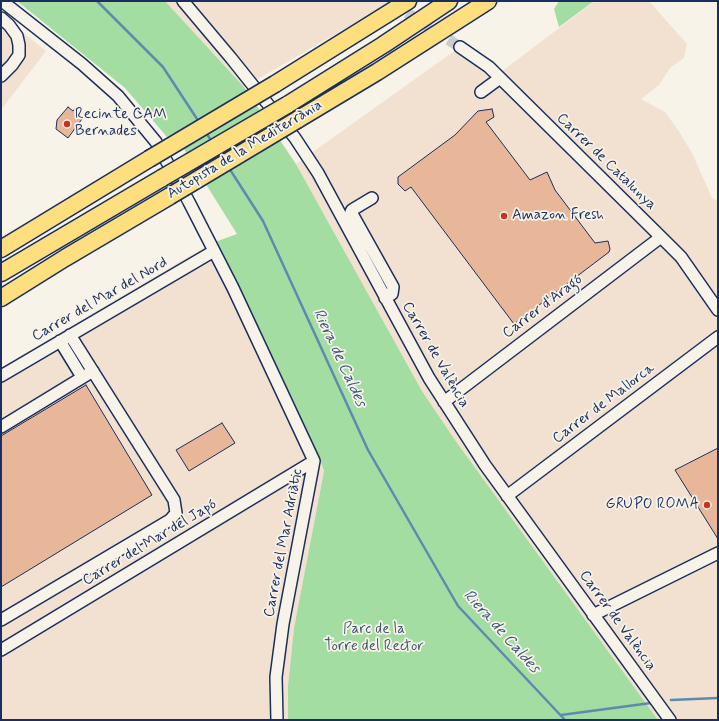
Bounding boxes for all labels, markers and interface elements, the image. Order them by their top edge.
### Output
street label: Autopista de la Mediterrània [164,97,326,203]
place label: Recinte CAM Bernades [75,106,167,141]
street label: Carrer de Catalunya [552,110,660,214]
marker: Recinte CAM Bernades [62,119,72,129]
place label: Amazon Fresh [512,207,604,225]
marker: Amazon Fresh [499,211,509,221]
street label: Carrer del Mar del Nord [29,254,171,346]
street label: Carrer d'Aragó [500,271,586,343]
street label: Carrer de València [397,299,473,411]
water label: Riera de Caldes [308,306,370,410]
street label: Carrer de Mallorca [550,360,658,448]
street label: Carrer del Mar Adriàtic [261,467,307,619]
street label: Carrer del Mar del Japó [80,496,220,590]
place label: GRUPO ROMA [606,496,699,514]
marker: GRUPO ROMA [702,500,712,510]
street label: Carrer de València [575,567,659,675]
water label: Riera de Caldes [458,586,544,678]
park label: Parc de la Torre del Rector [324,621,424,656]

